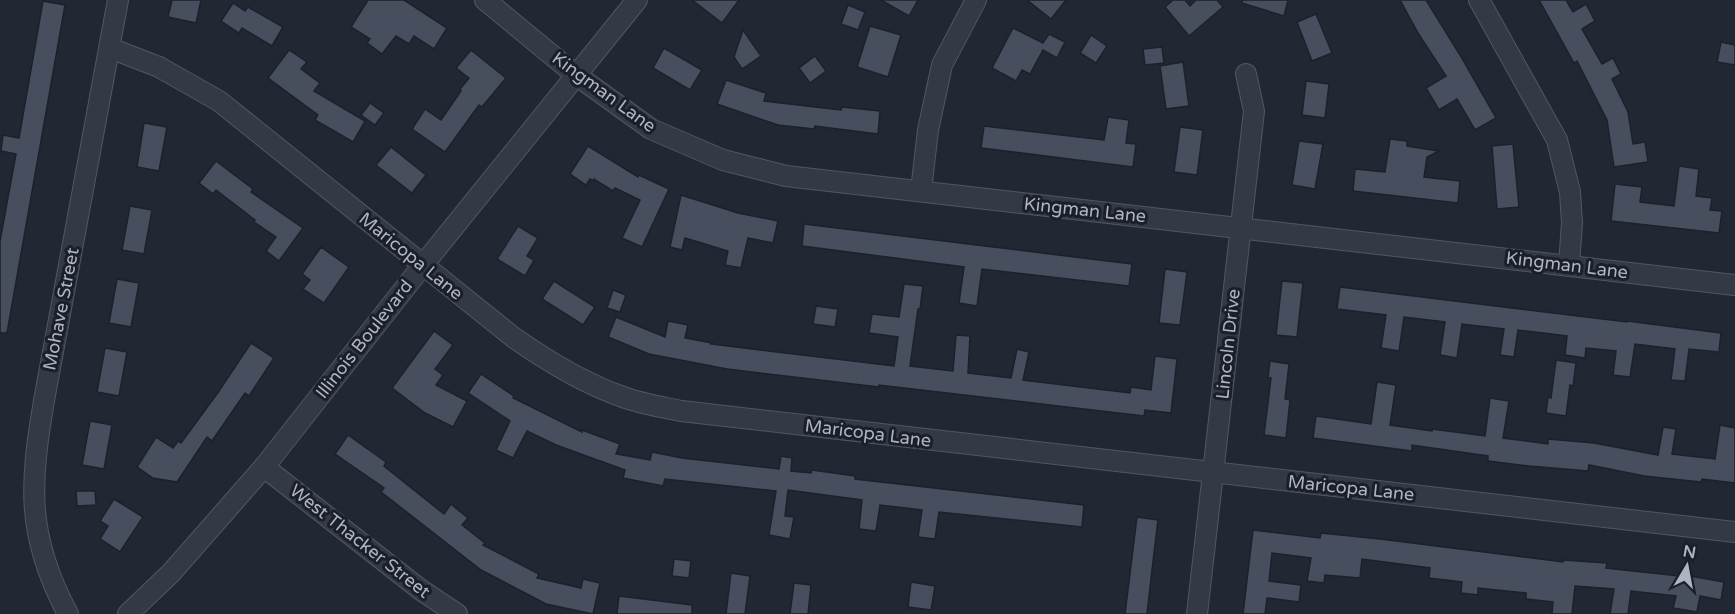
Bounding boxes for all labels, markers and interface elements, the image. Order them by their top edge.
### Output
street label: Kingman Lane [548,47,660,137]
street label: Kingman Lane [1023,193,1147,227]
street label: Maricopa Lane [355,207,467,305]
street label: Mohave Street [38,246,84,372]
street label: Kingman Lane [1505,247,1629,283]
street label: Illinois Boulevard [311,275,417,403]
street label: Lincoln Drive [1211,288,1245,400]
street label: Maricopa Lane [804,414,932,452]
street label: Maricopa Lane [1287,470,1415,506]
street label: West Thacker Street [285,479,435,603]
north arrow [1657,536,1717,596]
text: N [1681,541,1697,563]

